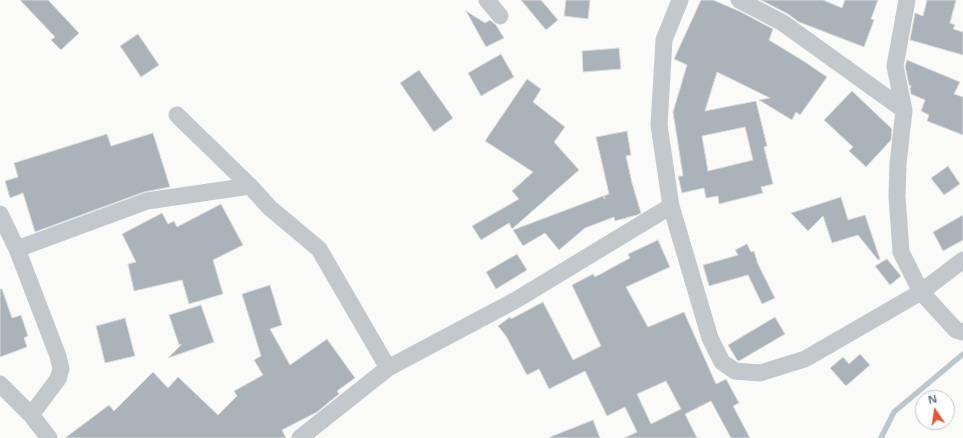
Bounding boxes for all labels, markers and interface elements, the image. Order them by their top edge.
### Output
north arrow [915,390,955,430]
text: N [926,390,938,407]

